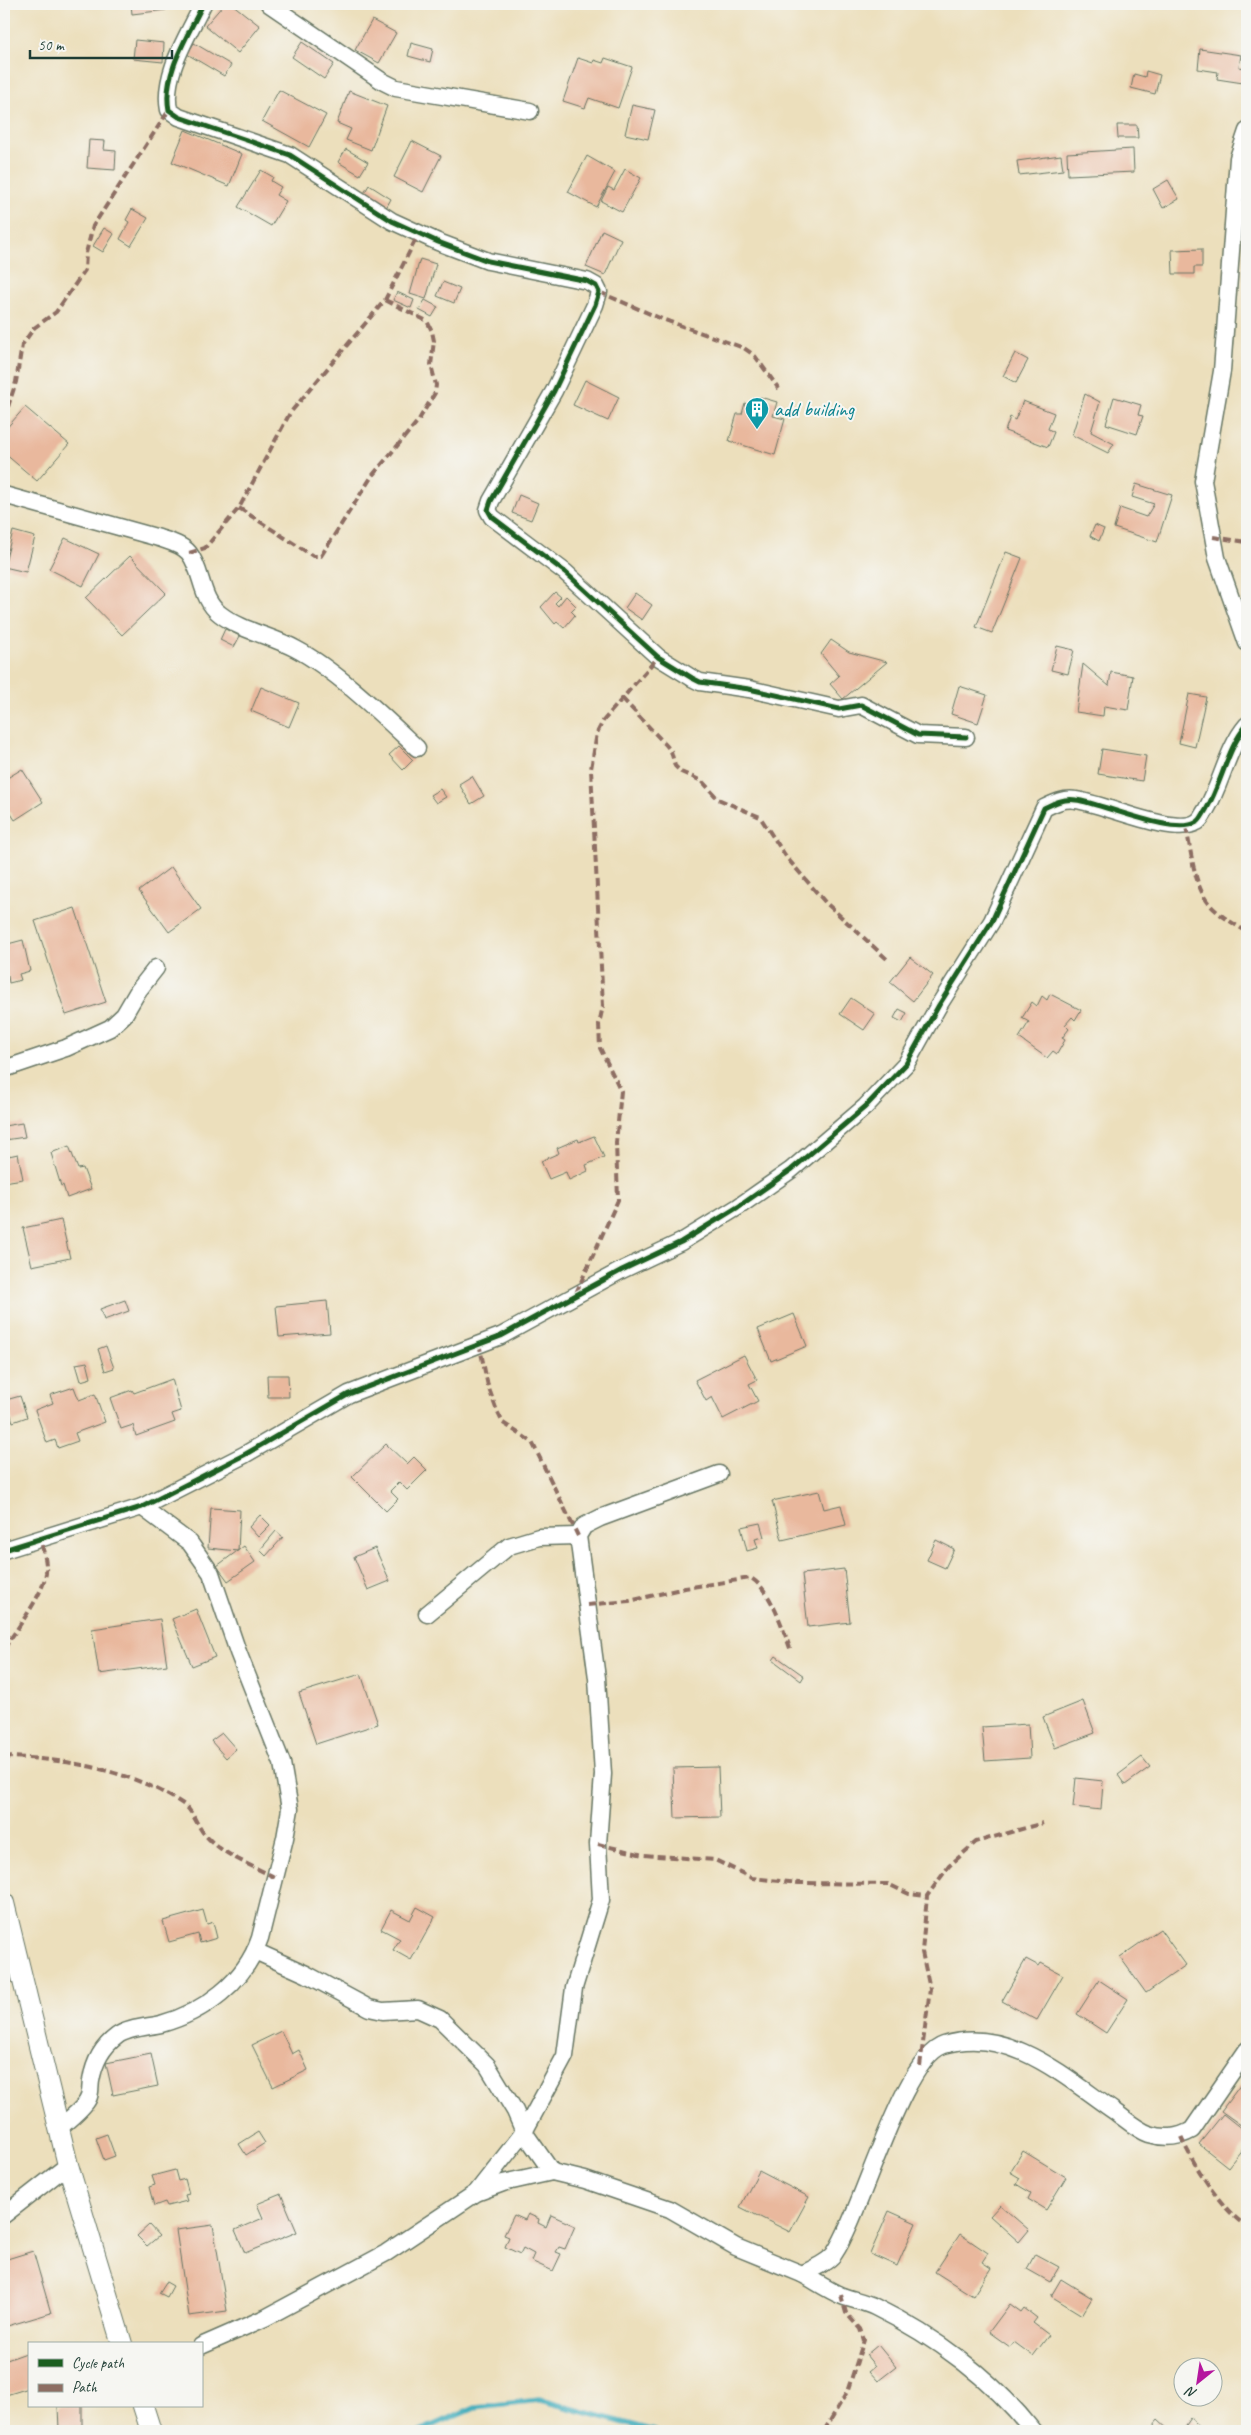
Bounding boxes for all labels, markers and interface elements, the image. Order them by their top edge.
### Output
scale bar [30,28,172,60]
text: 50 m [38,36,65,55]
building icon: add building [744,396,770,430]
place label: add building [774,397,855,422]
legend [28,2342,202,2408]
text: Cycle path [72,2354,124,2373]
north arrow [1174,2358,1224,2408]
text: Path [72,2378,98,2397]
text: N [1182,2382,1200,2402]

